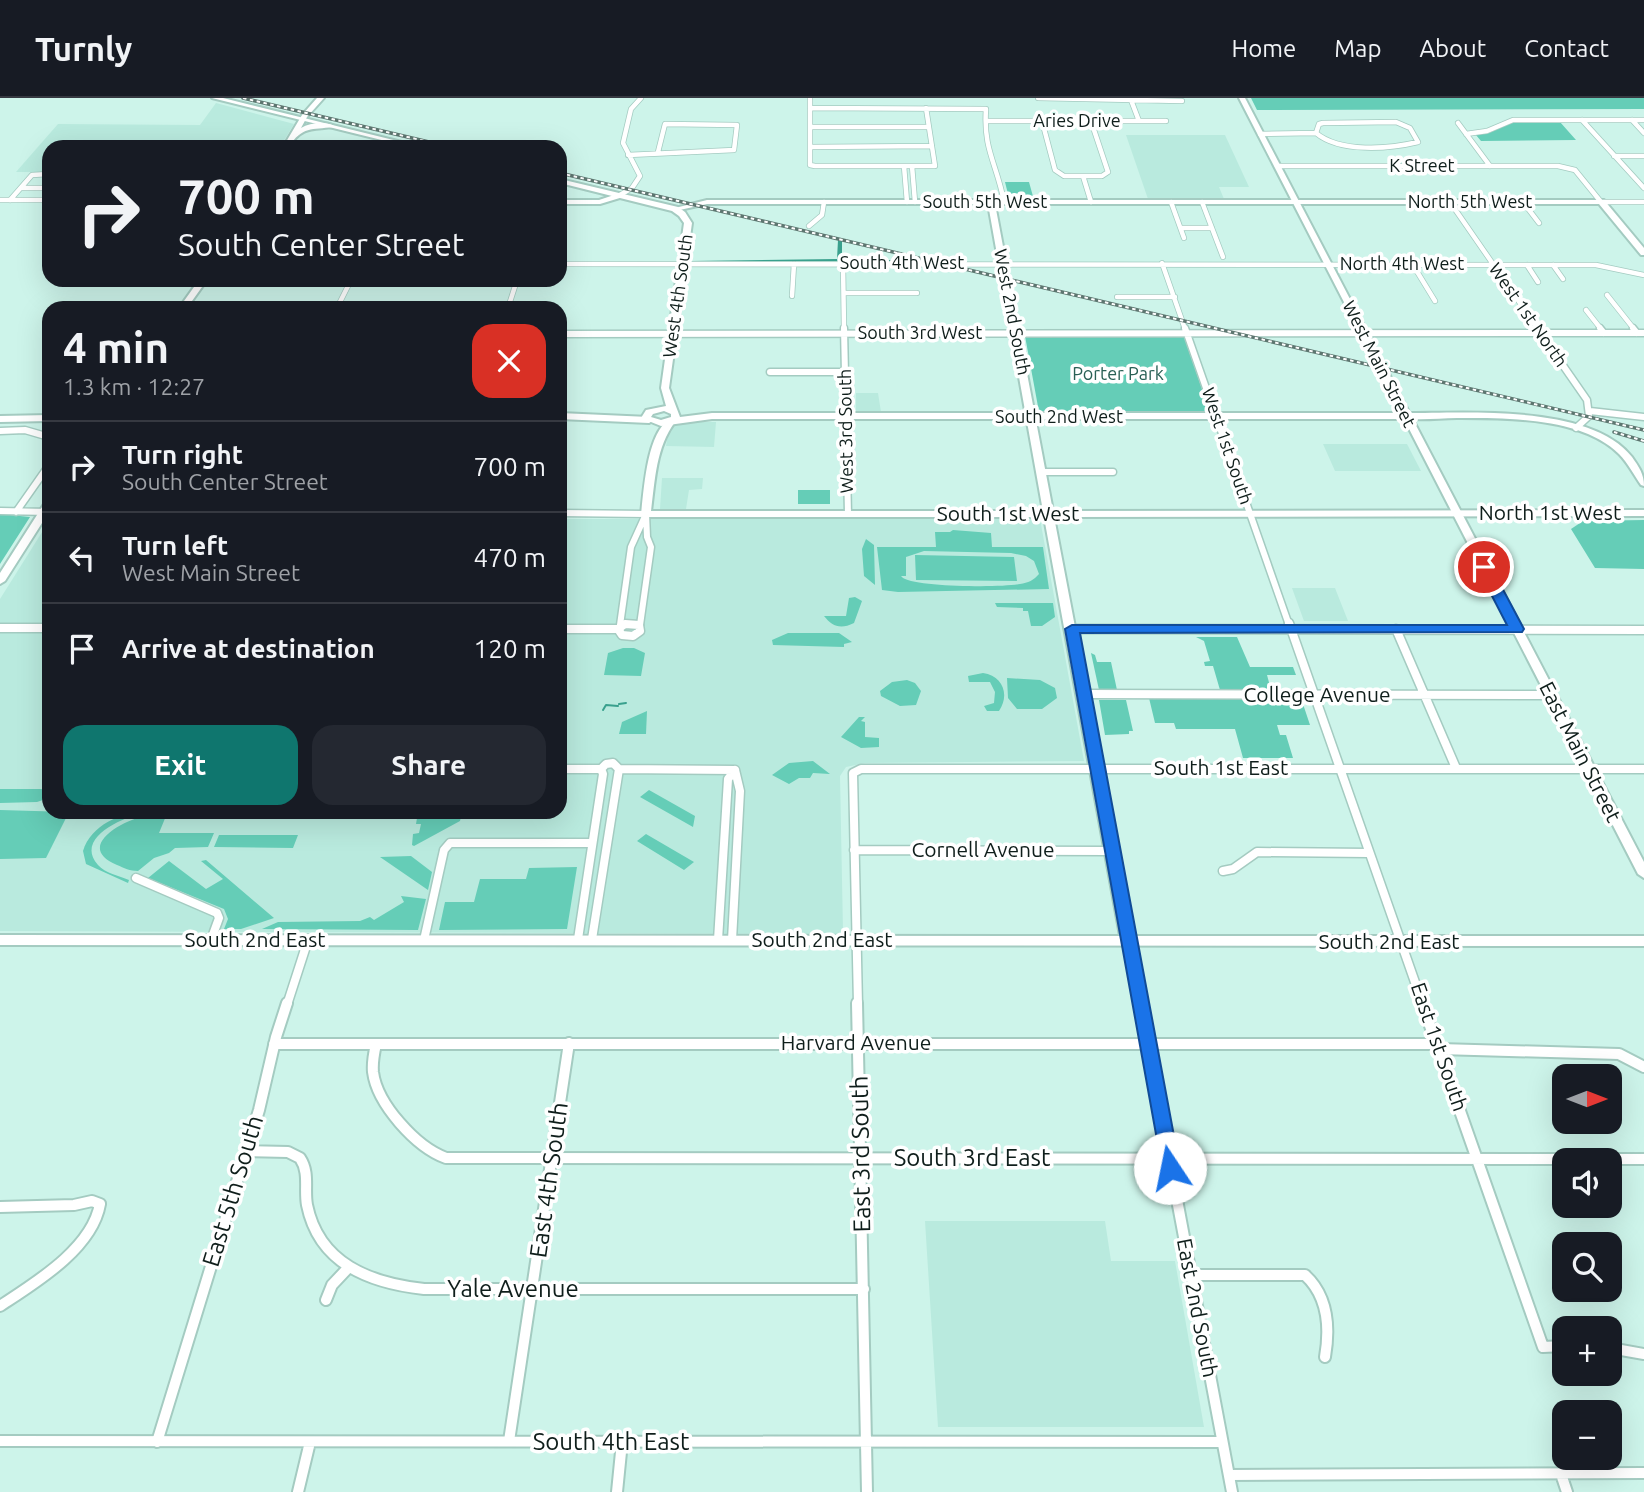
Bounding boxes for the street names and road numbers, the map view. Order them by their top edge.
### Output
street label: Aries Drive [1033,110,1121,130]
street label: K Street [1389,155,1455,175]
street label: South 5th West [923,191,1047,211]
street label: North 5th West [1408,191,1532,211]
street label: West 4th South [658,233,696,359]
street label: West 2nd South [991,247,1035,377]
street label: South 4th West [840,252,964,272]
street label: North 4th West [1340,253,1464,273]
street label: West 1st North [1486,259,1572,370]
street label: West Main Street [1339,297,1420,430]
street label: South 3rd West [858,322,982,342]
street label: West 3rd South [834,369,856,493]
street label: West 1st South [1199,385,1257,507]
street label: South 2nd West [995,406,1123,426]
street label: North 1st West [1479,500,1621,524]
street label: South 1st West [937,501,1079,525]
street label: East Main Street [1535,677,1627,826]
street label: College Avenue [1244,682,1390,706]
street label: South 1st East [1154,755,1288,779]
street label: Cornell Avenue [911,837,1055,861]
street label: South 2nd East [184,927,326,951]
street label: South 2nd East [751,927,893,951]
street label: South 2nd East [1318,929,1460,953]
street label: East 1st South [1407,979,1473,1114]
street label: Harvard Avenue [781,1030,931,1054]
street label: East 3rd South [846,1075,875,1233]
street label: East 4th South [524,1100,573,1259]
street label: East 5th South [197,1112,268,1270]
street label: South 3rd East [894,1144,1051,1171]
street label: East 2nd South [1173,1236,1223,1379]
street label: Yale Avenue [447,1275,579,1302]
street label: South 4th East [533,1428,690,1455]

